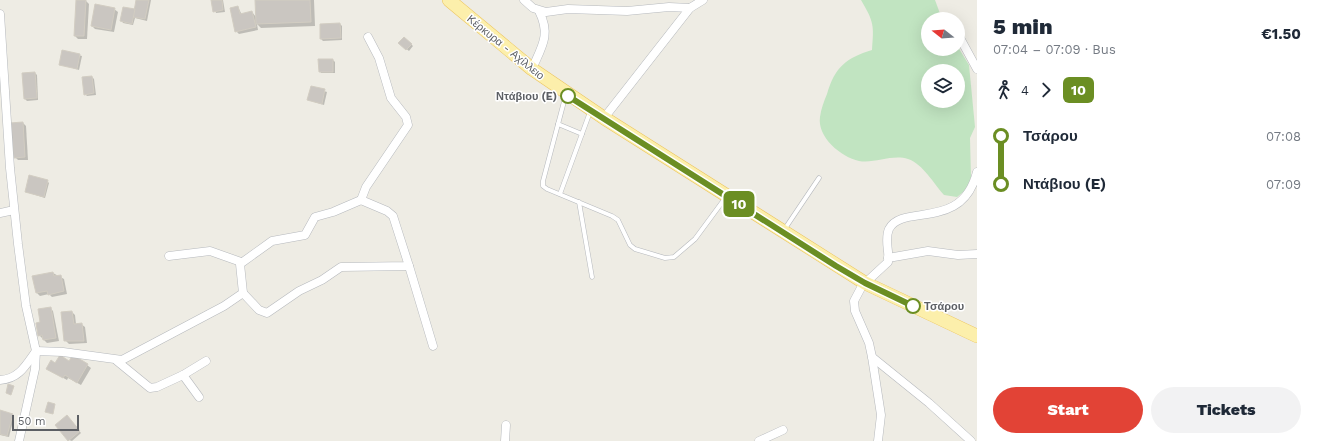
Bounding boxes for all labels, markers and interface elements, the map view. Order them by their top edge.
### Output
street label: Κέρκυρα - Αχίλλειο [464,12,547,83]
north arrow [921,12,965,56]
map controls [921,12,965,108]
text: 5 min [993,14,1053,39]
text: €1.50 [1261,25,1301,43]
text: 07:04 – 07:09 · Bus [993,42,1116,57]
button: layers [921,64,965,108]
icon: walk [993,79,1015,101]
icon: forward [1035,79,1057,101]
text: 10 [1071,82,1086,98]
text: 4 [1021,83,1029,98]
marker: Ντάβιου (E) [560,88,576,104]
place label: Ντάβιου (E) [496,90,557,103]
text: Τσάρου [1023,127,1078,145]
text: 07:08 [1266,129,1301,144]
text: Ντάβιου (E) [1023,175,1106,193]
text: 07:09 [1266,177,1301,192]
line badge: 10 [721,191,757,217]
text: 10 [731,196,747,212]
marker: Τσάρου [905,298,921,314]
place label: Τσάρου [924,300,964,313]
button: Start [993,387,1143,433]
button: Tickets [1151,387,1301,433]
scale bar [12,413,79,432]
text: 50 m [18,415,45,428]

